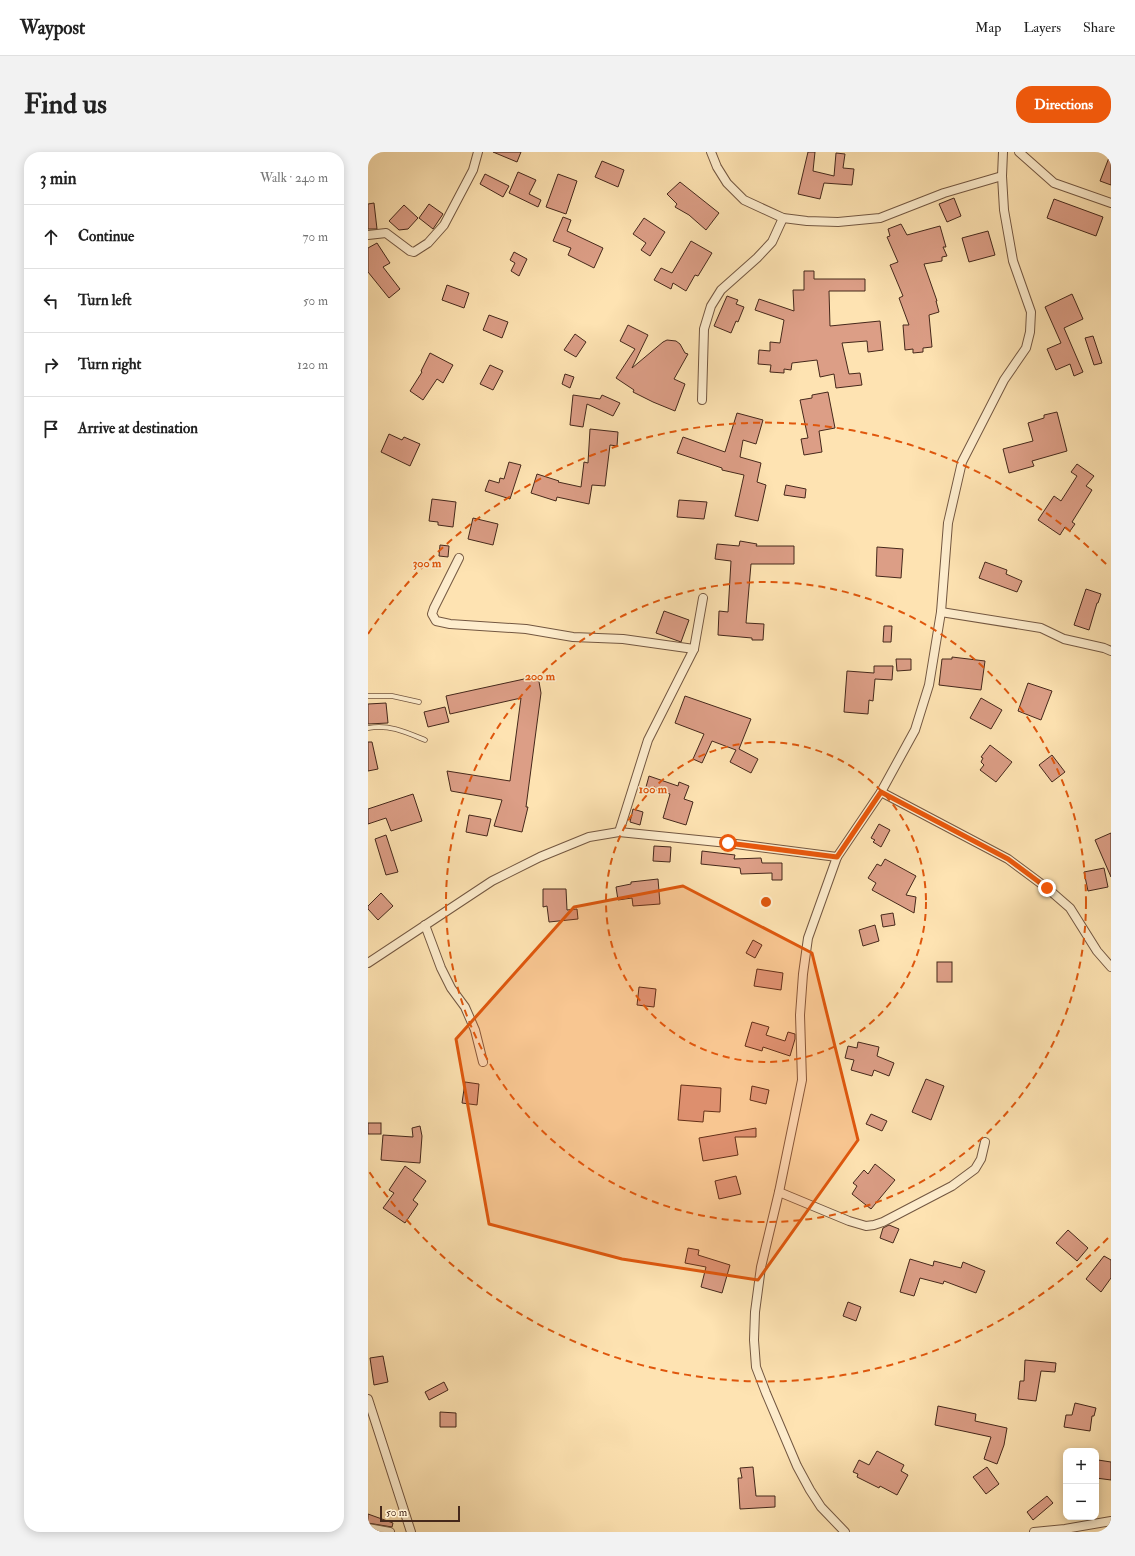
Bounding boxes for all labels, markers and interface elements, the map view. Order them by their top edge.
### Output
text: Waypost [20,16,85,40]
text: Map [975,19,1001,36]
text: Layers [1023,19,1061,36]
text: Share [1083,19,1115,36]
button: Directions [1016,86,1111,123]
text: Find us [24,87,107,122]
text: 3 min [40,168,77,189]
text: Walk · 240 m [260,170,328,186]
icon: ahead [40,226,62,248]
text: Continue [78,227,134,246]
text: 70 m [303,229,328,245]
icon: left [40,290,62,312]
text: Turn left [78,291,132,310]
text: 50 m [303,293,328,309]
icon: right [40,354,62,376]
text: Turn right [78,355,141,374]
text: 120 m [297,357,328,373]
icon: arrive [40,418,62,440]
text: Arrive at destination [78,419,198,438]
text: 300 m [413,556,442,571]
text: 200 m [525,669,556,684]
text: 100 m [639,782,668,797]
route start [719,834,737,852]
route end [1038,879,1056,897]
centre of rings [759,895,773,909]
map controls [1063,1448,1099,1520]
button: + [1063,1448,1099,1484]
button: − [1063,1484,1099,1520]
scale bar [380,1504,460,1523]
text: 50 m [386,1506,407,1519]

